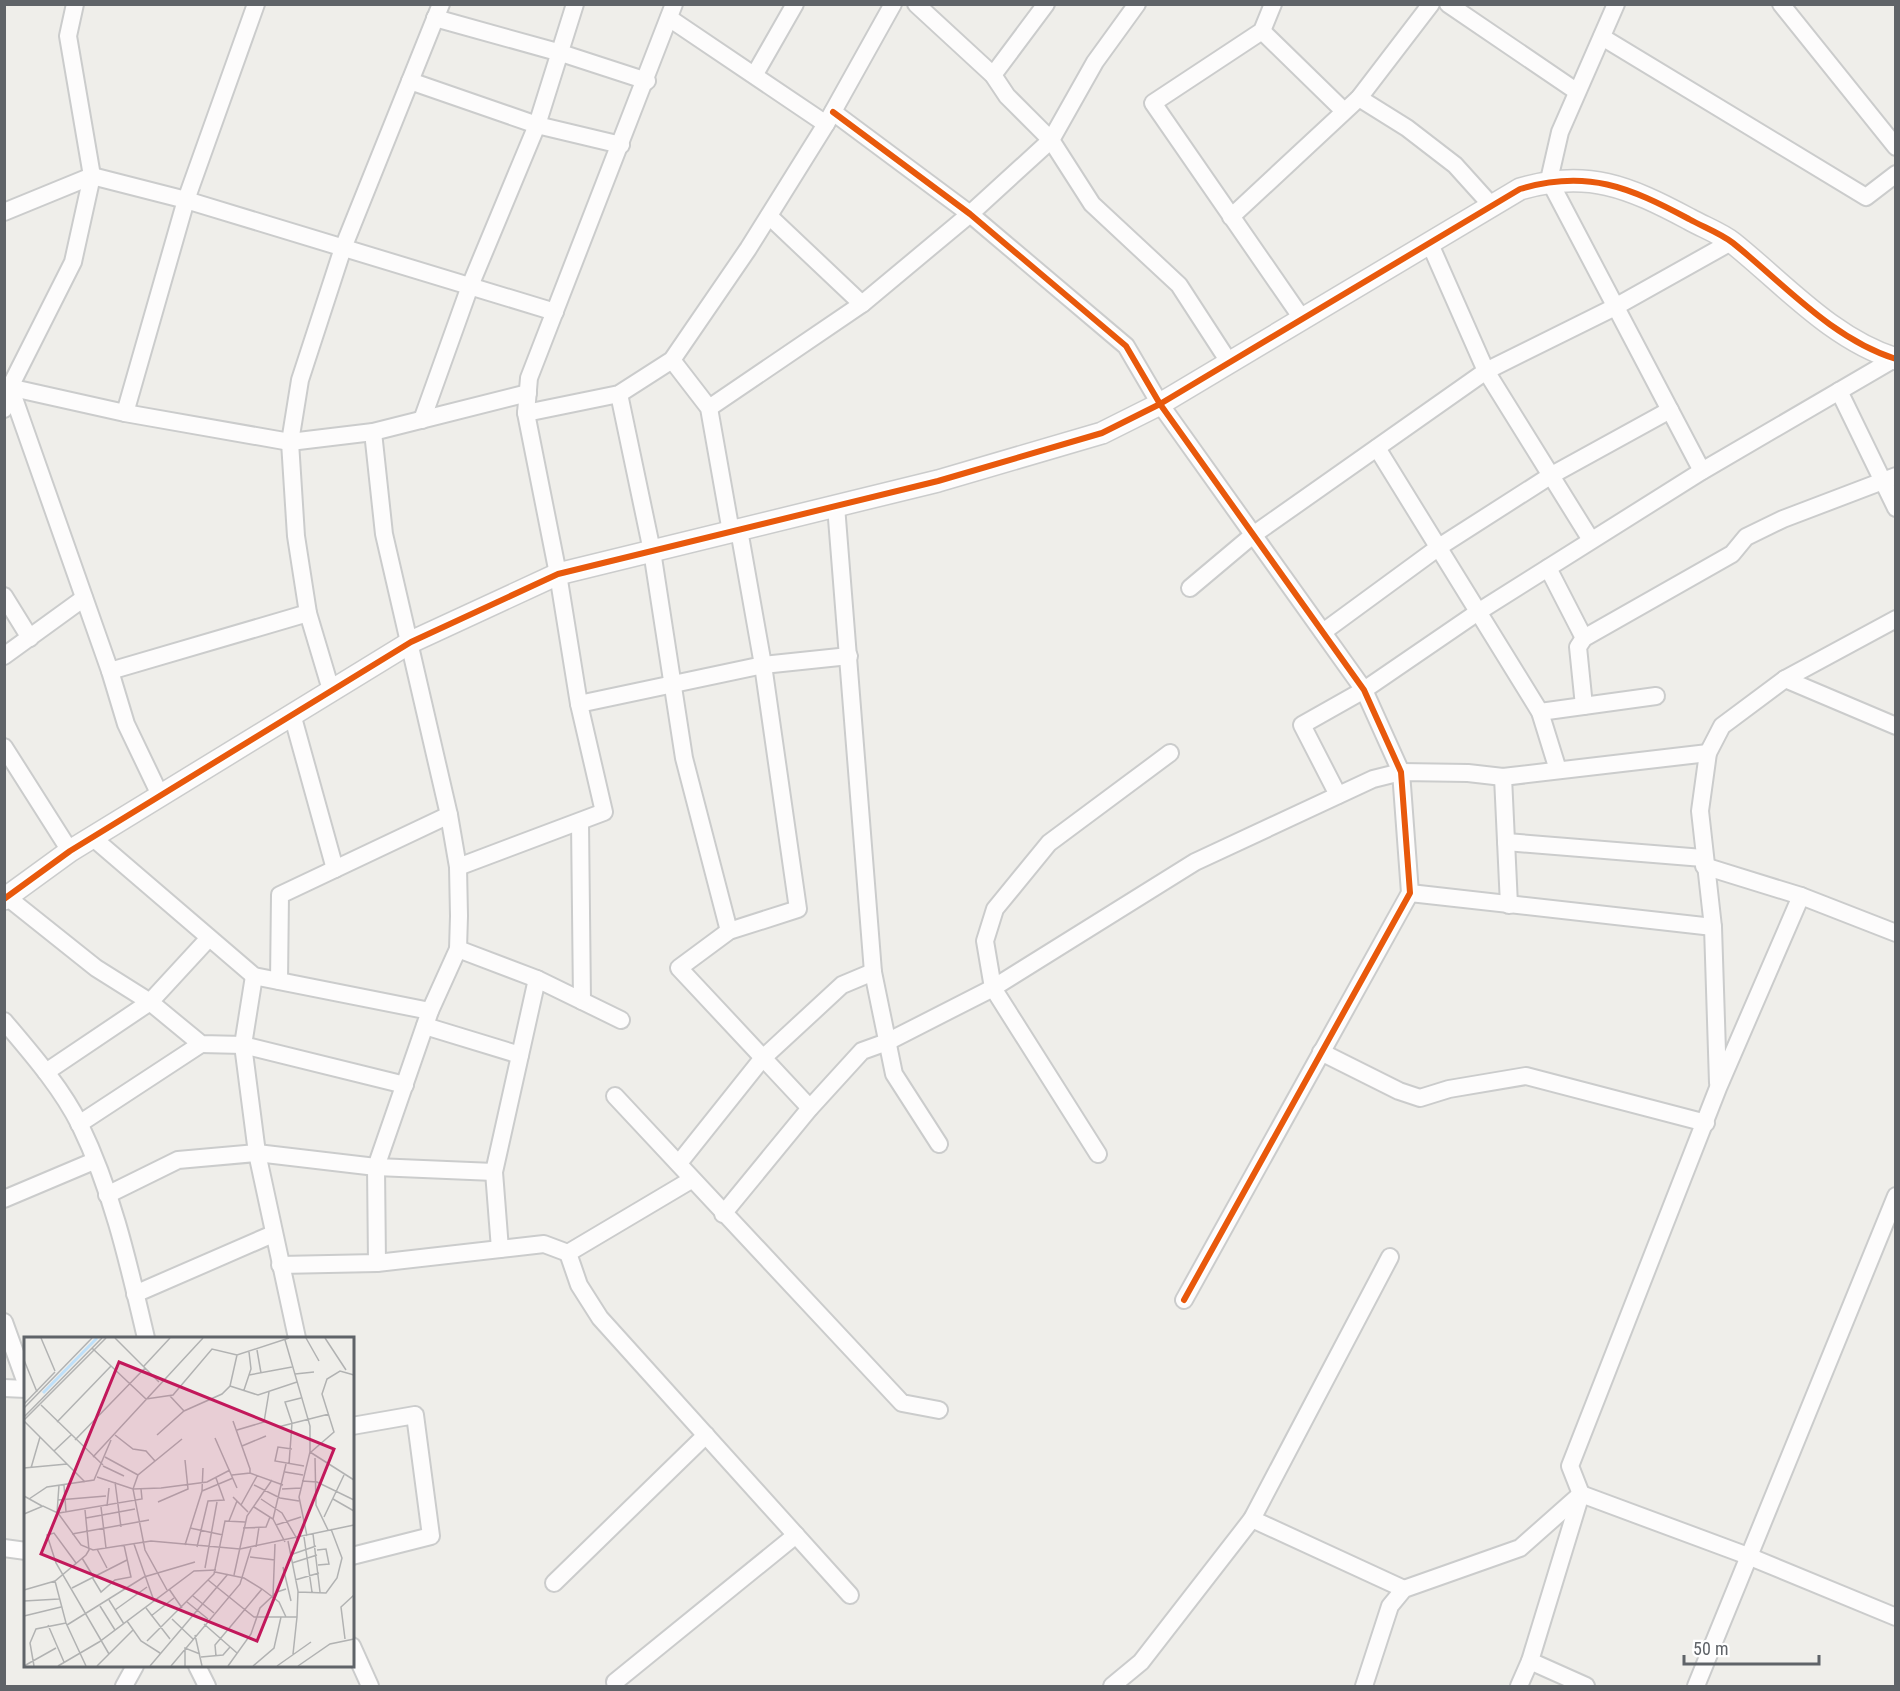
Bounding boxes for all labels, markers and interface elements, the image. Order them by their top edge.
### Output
inset map [24,1337,354,1667]
scale bar [1684,1628,1819,1666]
text: 50 m [1693,1638,1728,1659]

